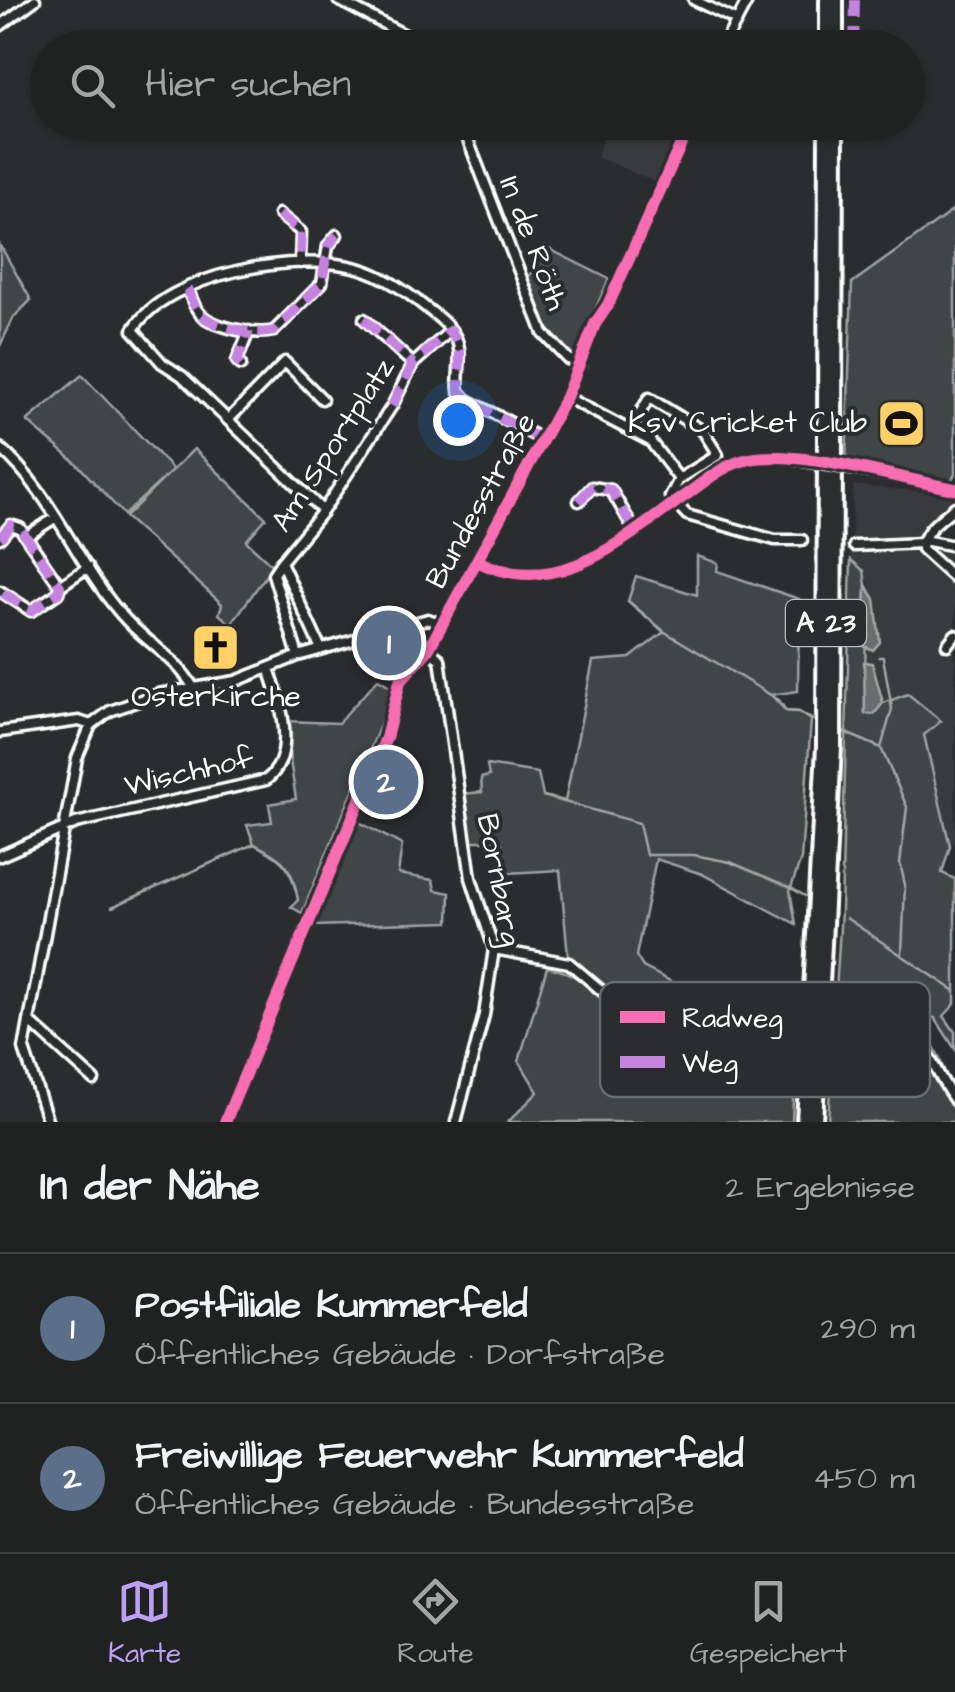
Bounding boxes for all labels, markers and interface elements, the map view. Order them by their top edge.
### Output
search box [30,30,925,140]
icon: search [65,58,120,113]
text: Hier suchen [145,59,351,111]
street label: In de Röth [488,170,578,316]
street label: Am Sportplatz [261,350,405,540]
your location [433,395,484,446]
sports icon: Ksv Cricket Club [876,397,928,449]
place label: Ksv Cricket Club [628,402,867,444]
street label: Bundesstraße [415,406,547,596]
road number: A 23 [786,600,866,646]
pin: 1 [356,606,422,680]
church icon: Osterkirche [190,622,242,674]
place label: Osterkirche [131,676,301,718]
street label: Wischhof [120,737,258,807]
pin: 2 [354,744,418,820]
street label: Bornbarg [465,810,532,950]
legend [600,982,930,1097]
text: Radweg [682,999,783,1039]
text: Weg [682,1044,738,1084]
text: In der Nähe [40,1158,260,1216]
text: 2 Ergebnisse [725,1165,915,1210]
text: Postfiliale Kummerfeld [135,1280,528,1332]
text: 1 [70,1306,75,1351]
text: 290 m [821,1306,915,1351]
text: Öffentliches Gebäude · Dorfstraße [135,1332,665,1377]
text: Freiwillige Feuerwehr Kummerfeld [135,1430,744,1482]
text: 2 [63,1456,82,1501]
text: 450 m [813,1456,915,1501]
text: Öffentliches Gebäude · Bundesstraße [135,1482,694,1527]
tab: Karte [108,1574,181,1673]
tab: Route [397,1574,474,1673]
tab: Gespeichert [690,1574,847,1673]

